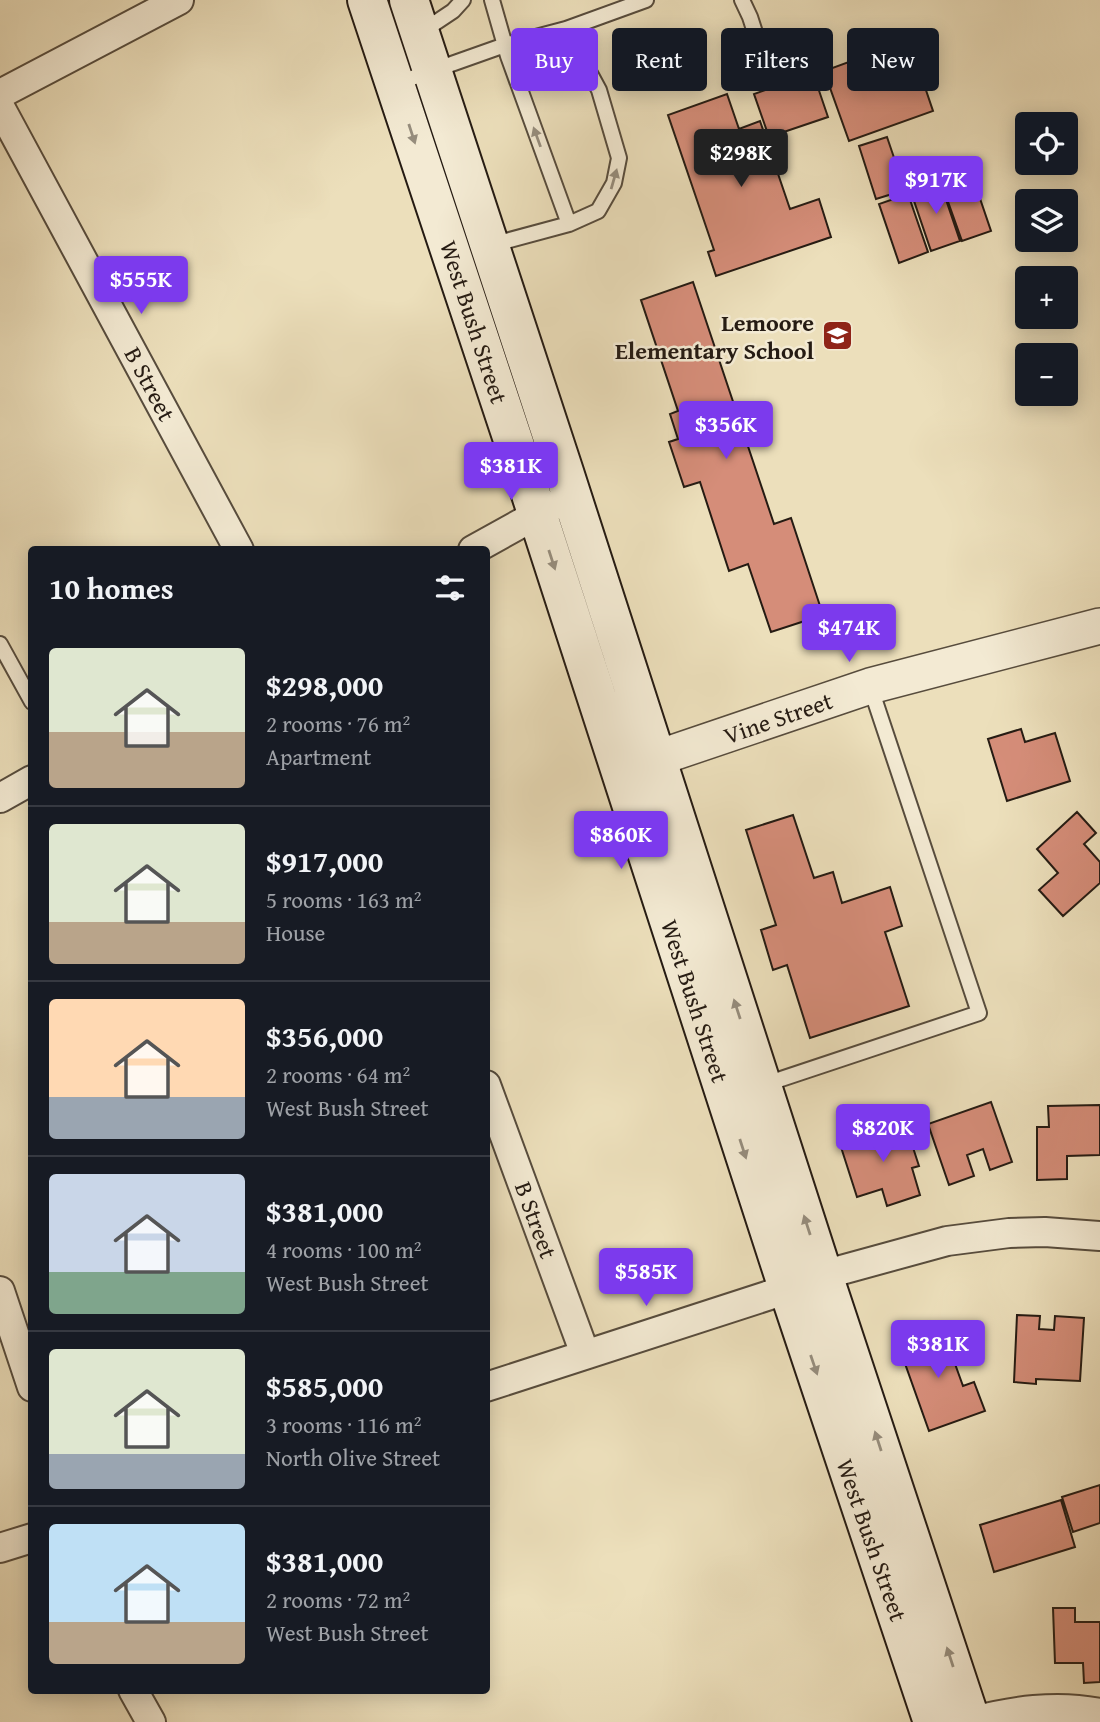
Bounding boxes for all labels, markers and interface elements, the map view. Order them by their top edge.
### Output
chip: Buy [511,28,598,91]
chip: Rent [612,28,707,91]
chip: Filters [721,28,833,91]
chip: New [847,28,939,91]
map controls [1015,112,1078,406]
button: locate [1015,112,1078,175]
one-way arrow [407,124,418,145]
one-way arrow [531,126,542,147]
pin: $298K [692,130,790,189]
text: $298K [710,135,772,168]
pin: $917K [887,156,985,216]
text: $917K [905,162,967,195]
one-way arrow [609,168,619,189]
button: layers [1015,189,1078,252]
street label: West Bush Street [431,236,517,409]
pin: $555K [92,256,190,316]
text: $555K [110,262,172,295]
button: + [1015,266,1078,329]
place label: Lemoore Elementary School [615,305,815,368]
school or university icon: Lemoore Elementary School [820,319,854,353]
street label: B Street [116,341,184,428]
button: − [1015,343,1078,406]
pin: $356K [677,402,775,461]
text: $356K [695,407,757,440]
pin: $381K [462,442,560,502]
text: $381K [480,448,542,481]
one-way arrow [547,550,558,571]
text: 10 homes [49,566,174,610]
icon: filters [431,569,469,607]
pin: $474K [800,604,898,664]
text: $474K [818,610,880,643]
text: $298,000 [266,663,383,707]
icon: home [105,676,189,760]
street label: Vine Street [719,683,838,753]
text: 2 rooms · 76 m² [266,707,410,740]
text: Apartment [266,740,371,773]
pin: $860K [572,812,670,871]
text: $860K [590,817,652,850]
text: $917,000 [266,839,383,883]
icon: home [105,852,189,936]
text: 5 rooms · 163 m² [266,883,421,916]
street label: West Bush Street [652,915,738,1088]
text: House [266,916,325,949]
one-way arrow [732,998,742,1019]
text: $356,000 [266,1014,383,1058]
icon: home [105,1027,189,1111]
text: 2 rooms · 64 m² [266,1058,410,1091]
text: West Bush Street [266,1091,429,1124]
pin: $820K [834,1104,932,1164]
text: $820K [852,1110,914,1143]
one-way arrow [738,1139,749,1160]
street label: B Street [506,1177,566,1264]
text: $381,000 [266,1189,383,1233]
icon: home [105,1202,189,1286]
one-way arrow [801,1215,812,1236]
text: 4 rooms · 100 m² [266,1233,421,1266]
pin: $585K [597,1248,695,1308]
text: $585K [615,1254,677,1287]
text: West Bush Street [266,1266,429,1299]
pin: $381K [889,1320,987,1380]
text: $381K [907,1326,969,1359]
one-way arrow [809,1355,820,1376]
text: $585,000 [266,1364,383,1408]
icon: home [105,1377,189,1461]
text: 3 rooms · 116 m² [266,1408,421,1441]
one-way arrow [872,1431,883,1452]
text: North Olive Street [266,1441,440,1474]
street label: West Bush Street [828,1454,916,1626]
text: $381,000 [266,1539,383,1583]
icon: home [105,1552,189,1636]
text: 2 rooms · 72 m² [266,1583,410,1616]
text: West Bush Street [266,1616,429,1649]
one-way arrow [944,1647,955,1668]

